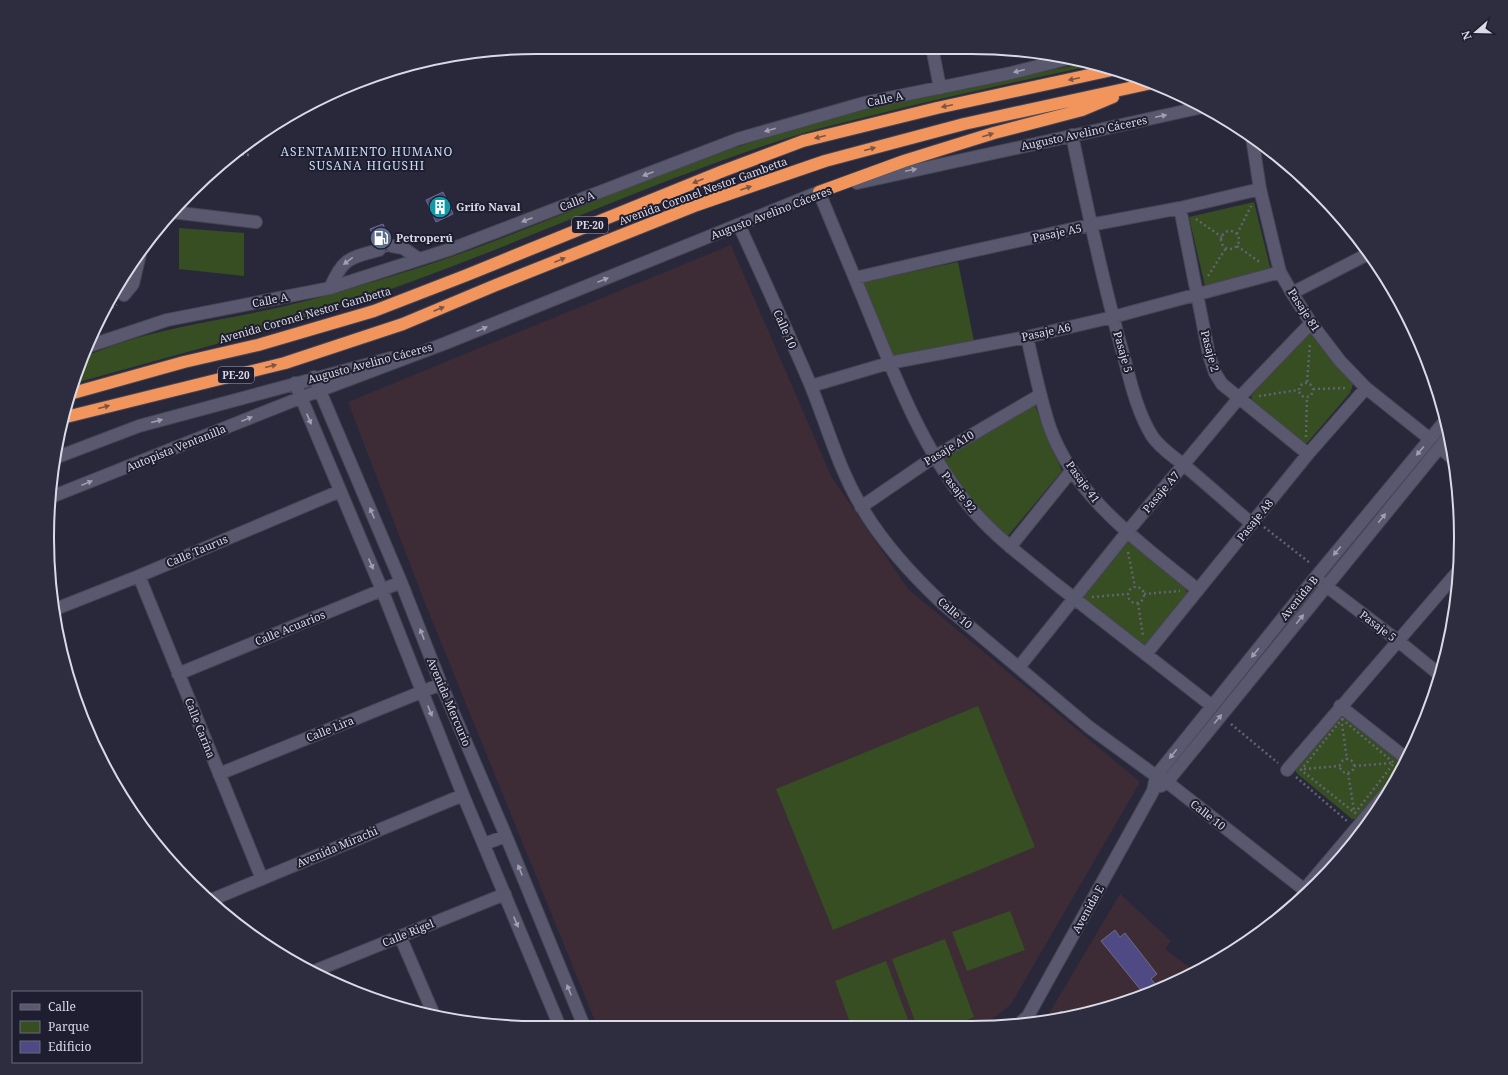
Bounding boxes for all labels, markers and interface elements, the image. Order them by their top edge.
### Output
north arrow [1456,12,1496,52]
text: N [1457,29,1475,42]
one-way arrow [1013,68,1025,74]
one-way arrow [1067,76,1080,82]
street label: Calle A [866,87,904,110]
one-way arrow [940,104,953,110]
street label: Augusto Avelino Cáceres [1020,112,1148,153]
one-way arrow [1155,112,1167,118]
one-way arrow [764,127,776,133]
one-way arrow [983,132,995,138]
one-way arrow [814,134,826,140]
district label: ASENTAMIENTO HUMANO SUSANA HIGUSHI [280,143,454,174]
one-way arrow [865,146,877,152]
street label: Avenida Coronel Nestor Gambetta [617,153,789,228]
one-way arrow [905,167,917,173]
one-way arrow [642,171,654,177]
one-way arrow [692,178,704,184]
street label: Augusto Avelino Cáceres [708,183,833,243]
one-way arrow [741,185,753,191]
street label: Calle A [557,187,597,214]
building icon: Grifo Naval [427,194,453,220]
place label: Grifo Naval [456,199,521,214]
one-way arrow [520,217,532,223]
road number: PE-20 [572,217,608,233]
street label: Pasaje A5 [1031,220,1083,245]
fuel station icon: Petroperú [368,225,394,251]
place label: Petroperú [396,230,453,245]
one-way arrow [554,256,566,262]
one-way arrow [343,257,353,265]
one-way arrow [597,276,609,282]
street label: Avenida Coronel Nestor Gambetta [217,283,393,346]
street label: Pasaje 81 [1285,285,1324,334]
street label: Calle A [251,289,289,310]
one-way arrow [434,305,446,311]
street label: Calle 10 [770,307,801,350]
street label: Pasaje A6 [1020,319,1072,344]
one-way arrow [477,325,489,331]
street label: Pasaje 2 [1198,329,1223,373]
street label: Pasaje 5 [1110,330,1137,374]
street label: Augusto Avelino Cáceres [306,339,434,386]
one-way arrow [265,363,277,369]
road number: PE-20 [218,367,254,383]
one-way arrow [98,404,110,410]
one-way arrow [306,414,312,425]
one-way arrow [242,416,253,422]
one-way arrow [151,417,164,423]
street label: Autopista Ventanilla [124,421,228,474]
street label: Pasaje A10 [921,427,977,468]
one-way arrow [1416,446,1424,457]
street label: Pasaje 41 [1063,458,1104,506]
street label: Pasaje 92 [939,468,980,515]
street label: Pasaje A7 [1139,468,1182,516]
one-way arrow [82,480,93,486]
street label: Pasaje A8 [1233,496,1276,544]
one-way arrow [369,508,375,519]
one-way arrow [1377,513,1386,523]
street label: Calle Taurus [164,531,230,570]
one-way arrow [1332,546,1341,557]
one-way arrow [368,559,374,570]
street label: Avenida B [1276,572,1321,623]
street label: Calle 10 [935,594,976,632]
street label: Calle Acuarios [252,607,327,648]
street label: Pasaje 5 [1357,607,1400,644]
one-way arrow [1295,613,1304,624]
one-way arrow [418,627,424,639]
one-way arrow [1251,647,1260,658]
street label: Avenida Mercurio [424,655,475,748]
street label: Calle Carina [182,696,219,760]
one-way arrow [427,706,433,718]
street label: Calle Lira [304,712,356,745]
one-way arrow [1213,714,1222,725]
one-way arrow [1169,748,1178,759]
street label: Calle 10 [1188,796,1229,833]
street label: Avenida Mirachi [294,823,380,870]
one-way arrow [517,864,523,875]
street label: Avenida E [1068,882,1107,935]
street label: Calle Rigel [380,915,436,950]
one-way arrow [513,916,520,928]
one-way arrow [566,985,572,996]
legend [12,991,142,1063]
text: Calle [48,998,76,1015]
text: Parque [48,1018,89,1035]
text: Edificio [48,1038,91,1055]

